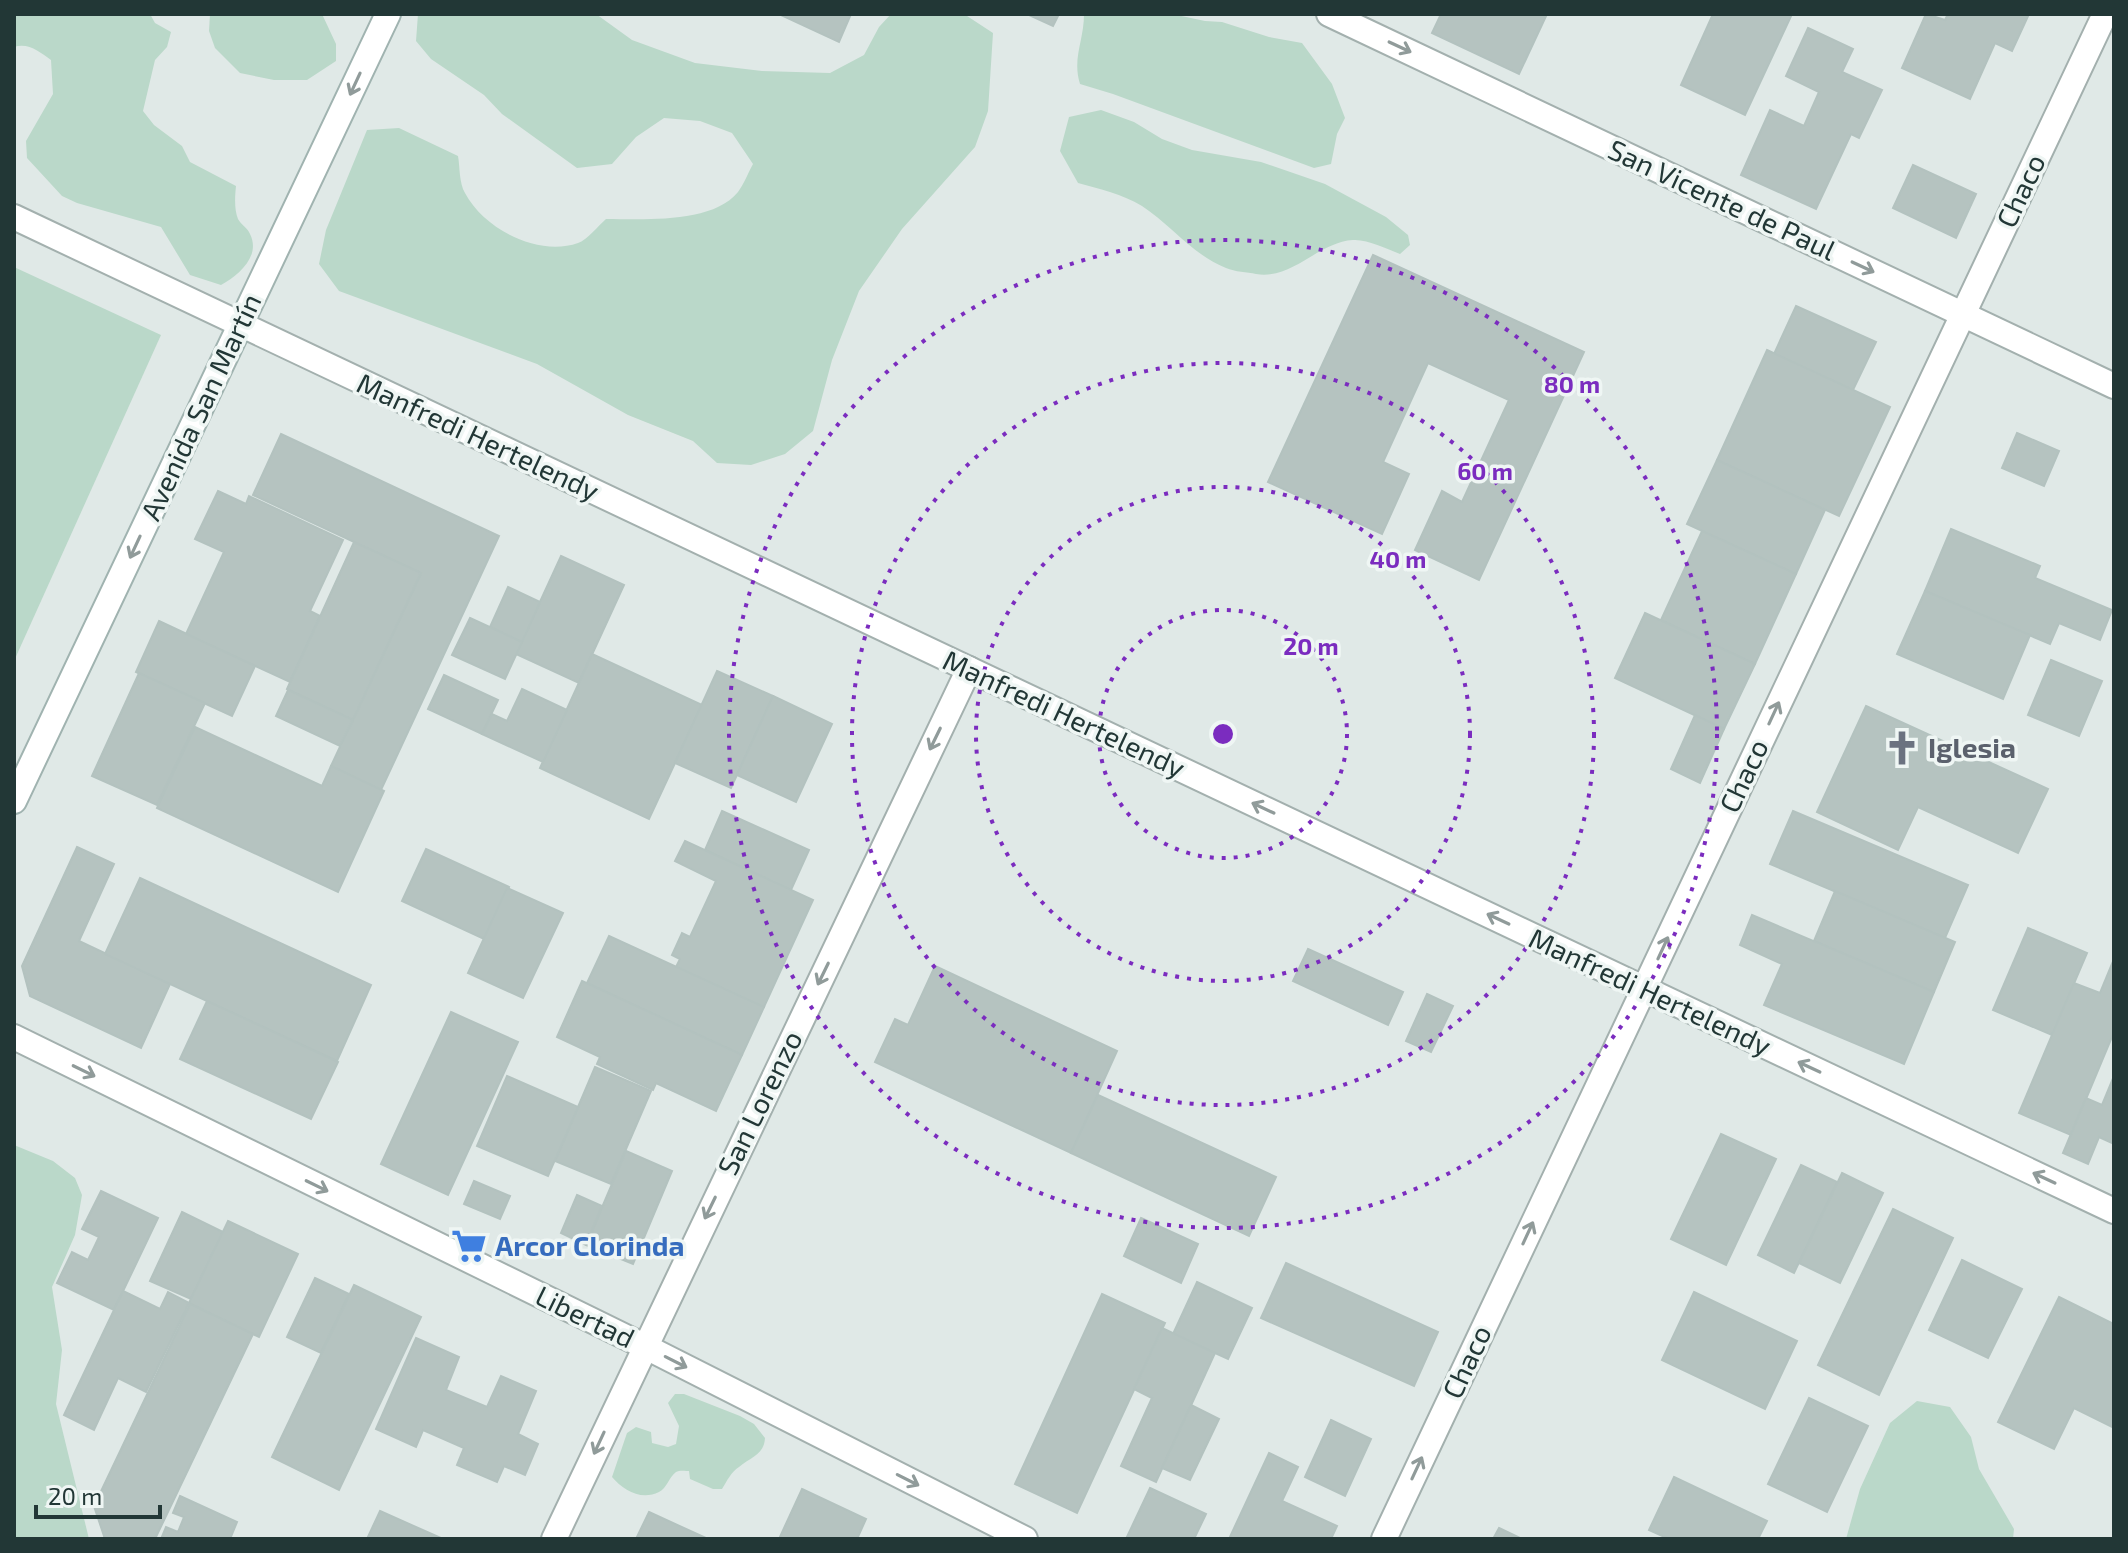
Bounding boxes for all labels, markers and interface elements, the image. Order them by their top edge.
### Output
one-way arrow [1388,40,1412,55]
one-way arrow [347,72,362,96]
street label: San Vicente de Paul [1603,131,1842,267]
street label: Chaco [1988,149,2052,233]
one-way arrow [1850,260,1874,275]
street label: Avenida San Martín [133,288,268,525]
street label: Manfredi Hertelendy [352,365,605,507]
text: 80 m [1544,369,1600,398]
text: 60 m [1457,456,1513,485]
one-way arrow [127,534,142,558]
text: 40 m [1370,544,1426,573]
text: 20 m [1283,631,1339,660]
street label: Manfredi Hertelendy [938,642,1191,784]
one-way arrow [1767,701,1782,725]
centre of rings [1209,720,1237,748]
one-way arrow [927,727,942,751]
church icon: Iglesia [1883,729,1921,767]
place label: Iglesia [1928,730,2016,764]
street label: Chaco [1711,734,1775,818]
one-way arrow [1251,800,1275,815]
one-way arrow [1486,911,1510,926]
street label: Manfredi Hertelendy [1524,920,1777,1062]
one-way arrow [1656,936,1671,960]
one-way arrow [815,961,830,985]
street label: San Lorenzo [710,1025,809,1180]
one-way arrow [1797,1059,1821,1074]
one-way arrow [72,1064,96,1079]
one-way arrow [2032,1170,2056,1185]
one-way arrow [305,1178,329,1194]
one-way arrow [702,1196,717,1220]
one-way arrow [1521,1222,1536,1246]
supermarket icon: Arcor Clorinda [450,1227,488,1265]
place label: Arcor Clorinda [495,1228,684,1262]
street label: Libertad [531,1278,640,1355]
street label: Chaco [1434,1320,1498,1404]
one-way arrow [664,1355,688,1371]
one-way arrow [591,1431,606,1455]
one-way arrow [1410,1457,1425,1481]
scale bar [36,1469,160,1519]
one-way arrow [896,1473,920,1488]
text: 20 m [48,1481,102,1510]

